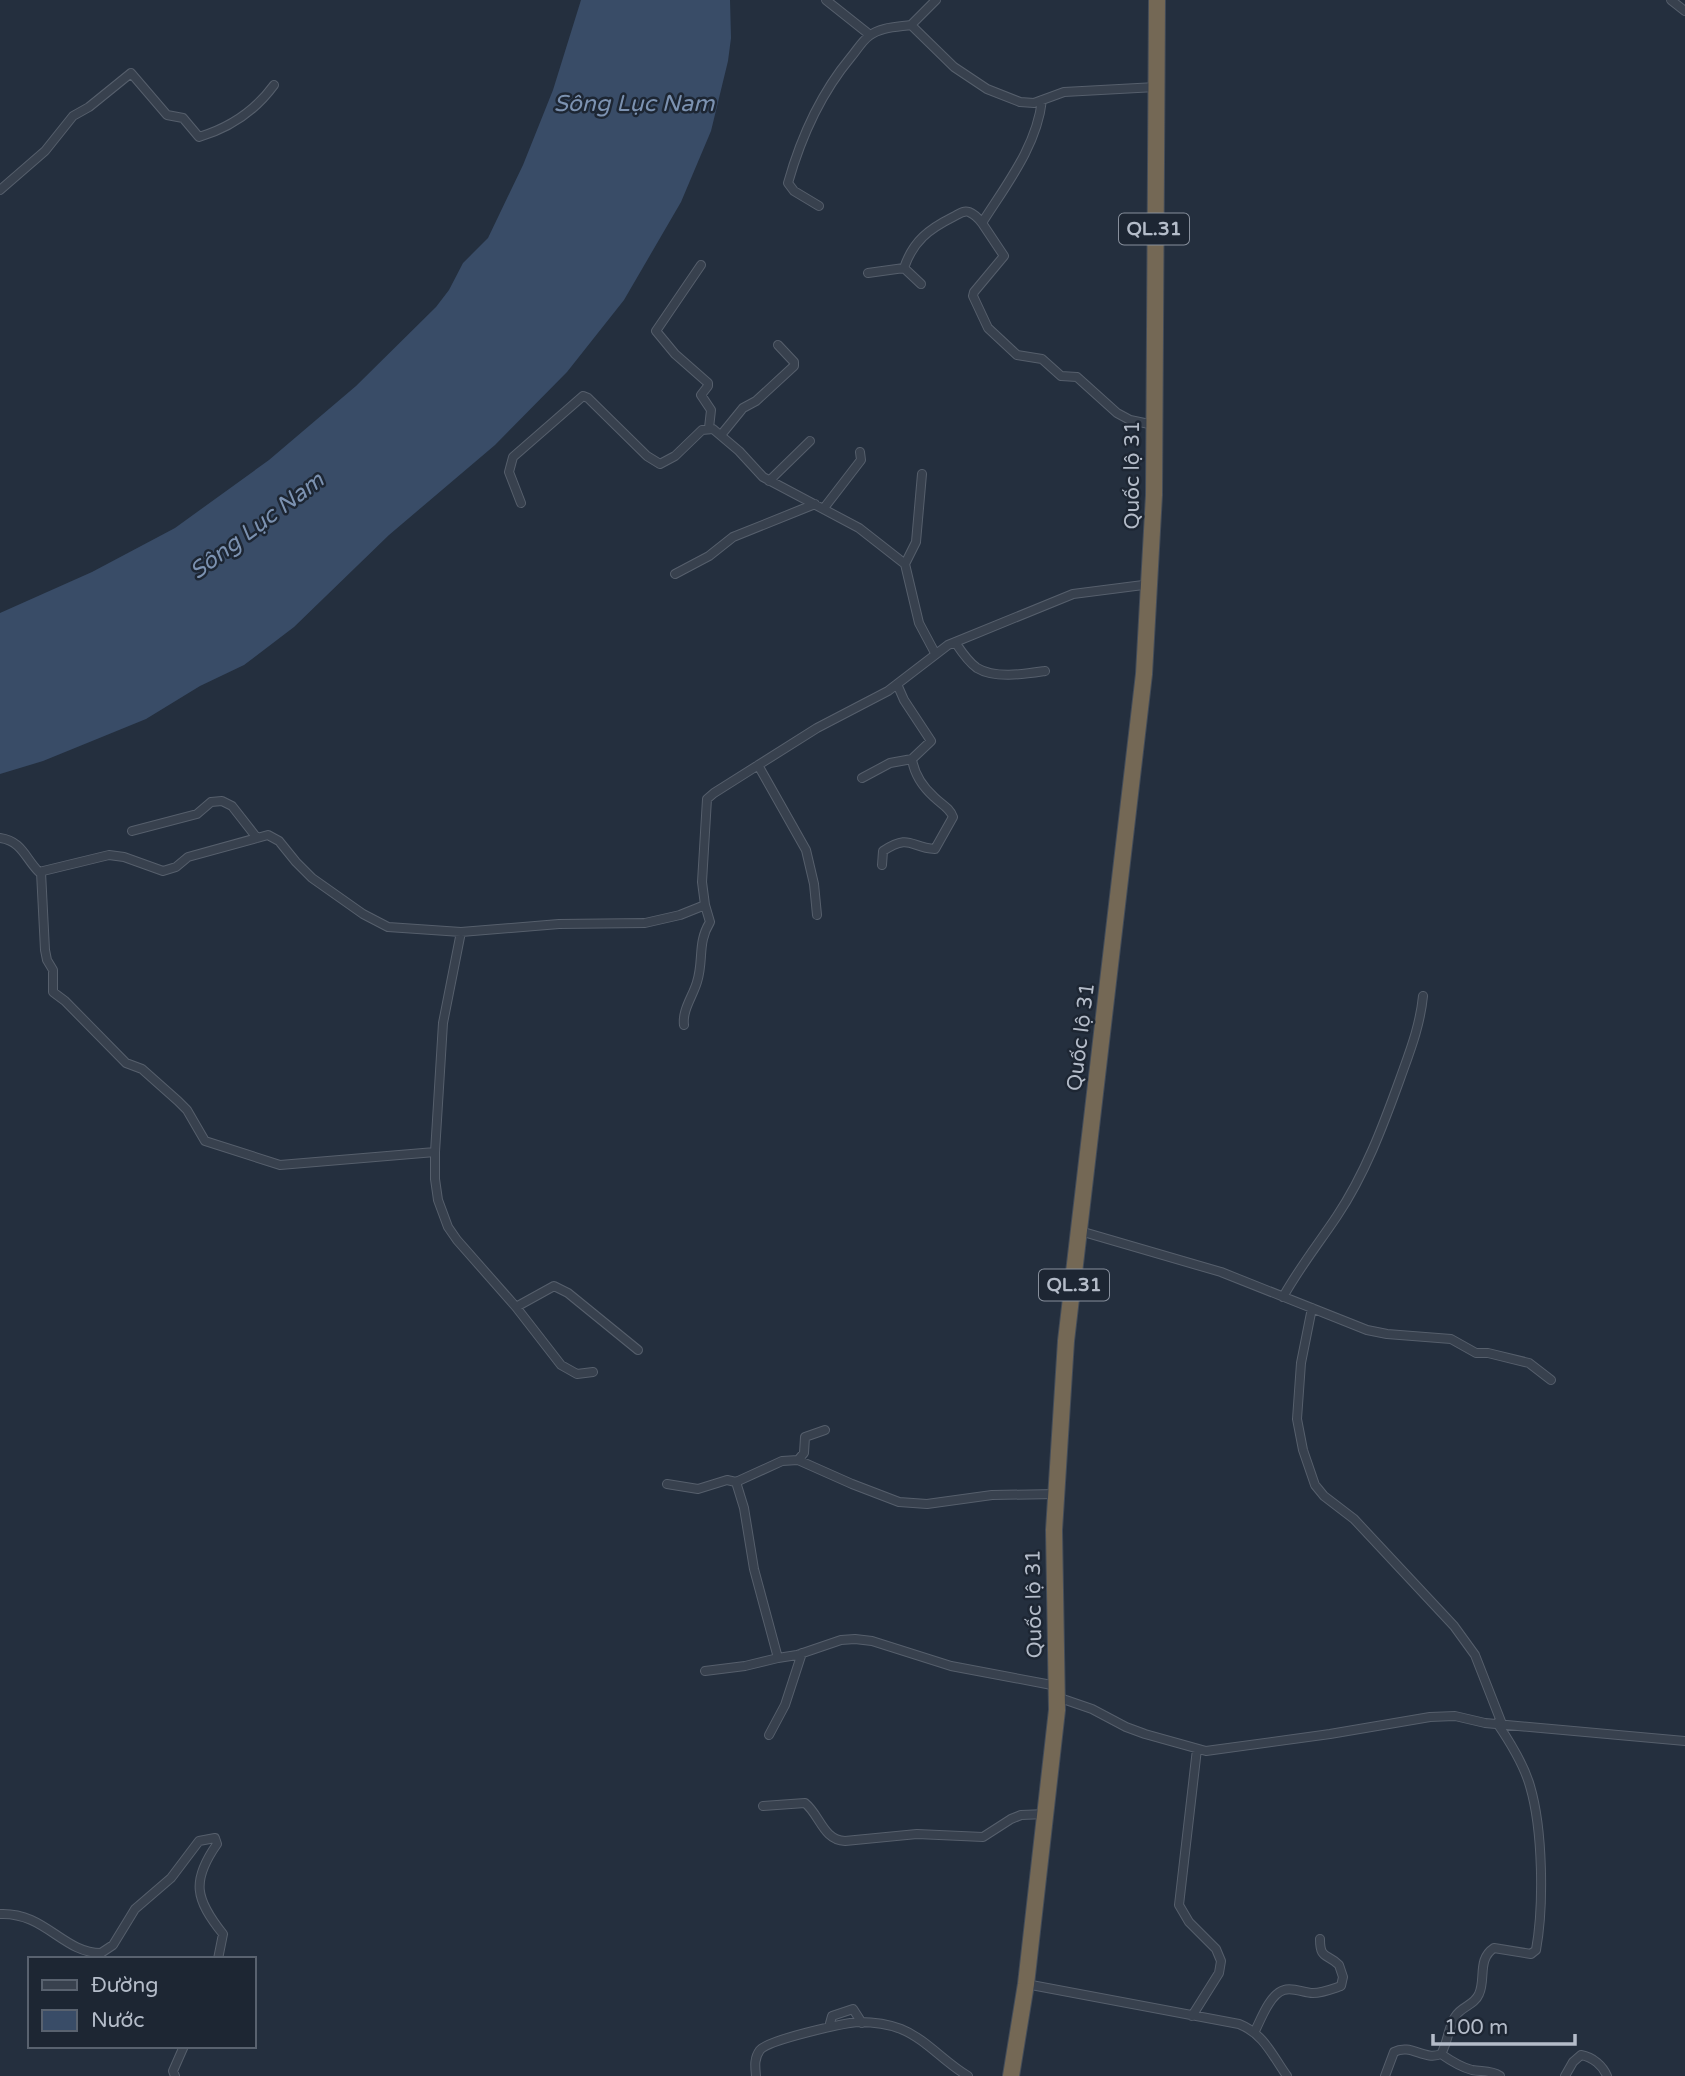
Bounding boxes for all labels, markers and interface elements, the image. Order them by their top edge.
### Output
water label: Sông Lục Nam [554,90,715,118]
road number: QL.31 [1119,214,1189,244]
street label: Quốc lộ 31 [1120,421,1145,529]
water label: Sông Lục Nam [184,466,330,586]
street label: Quốc lộ 31 [1062,981,1100,1093]
road number: QL.31 [1039,1270,1109,1301]
street label: Quốc lộ 31 [1021,1549,1047,1659]
legend [28,1957,256,2048]
text: Đường [91,1973,159,1998]
scale bar [1433,2002,1575,2046]
text: Nước [91,2008,145,2033]
text: 100 m [1444,2015,1508,2040]

